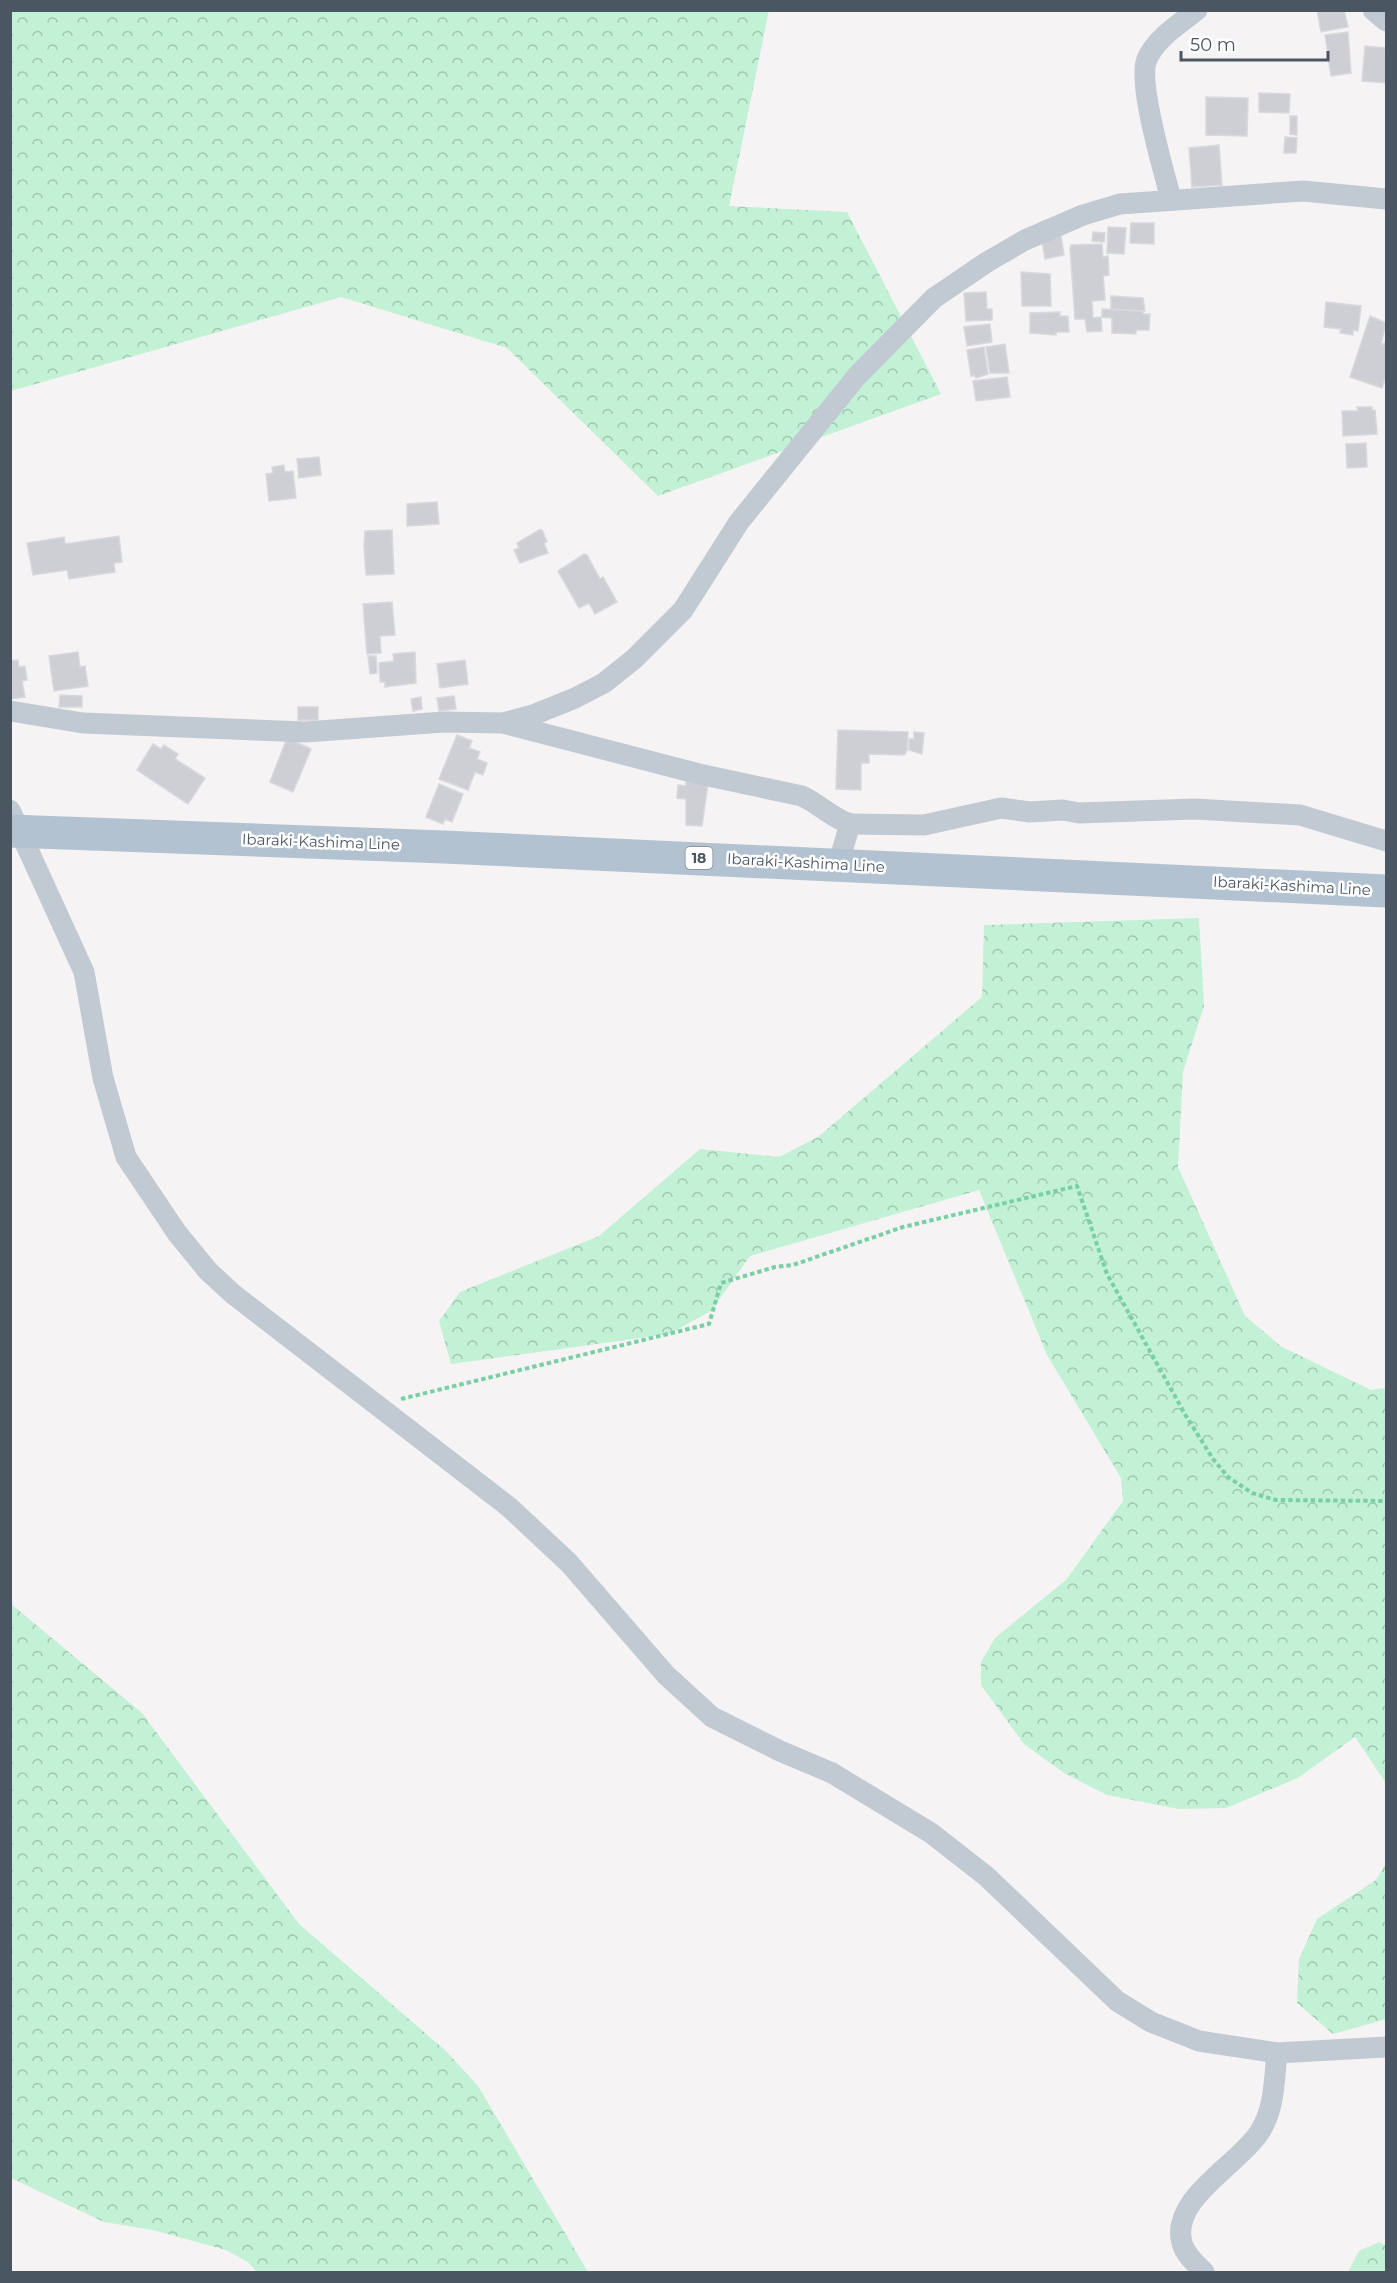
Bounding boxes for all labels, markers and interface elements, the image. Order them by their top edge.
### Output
scale bar [1181,24,1328,62]
text: 50 m [1190,34,1236,56]
street label: Ibaraki-Kashima Line [242,829,400,854]
road number: 18 [686,847,712,869]
street label: Ibaraki-Kashima Line [727,849,885,876]
street label: Ibaraki-Kashima Line [1213,872,1371,899]

